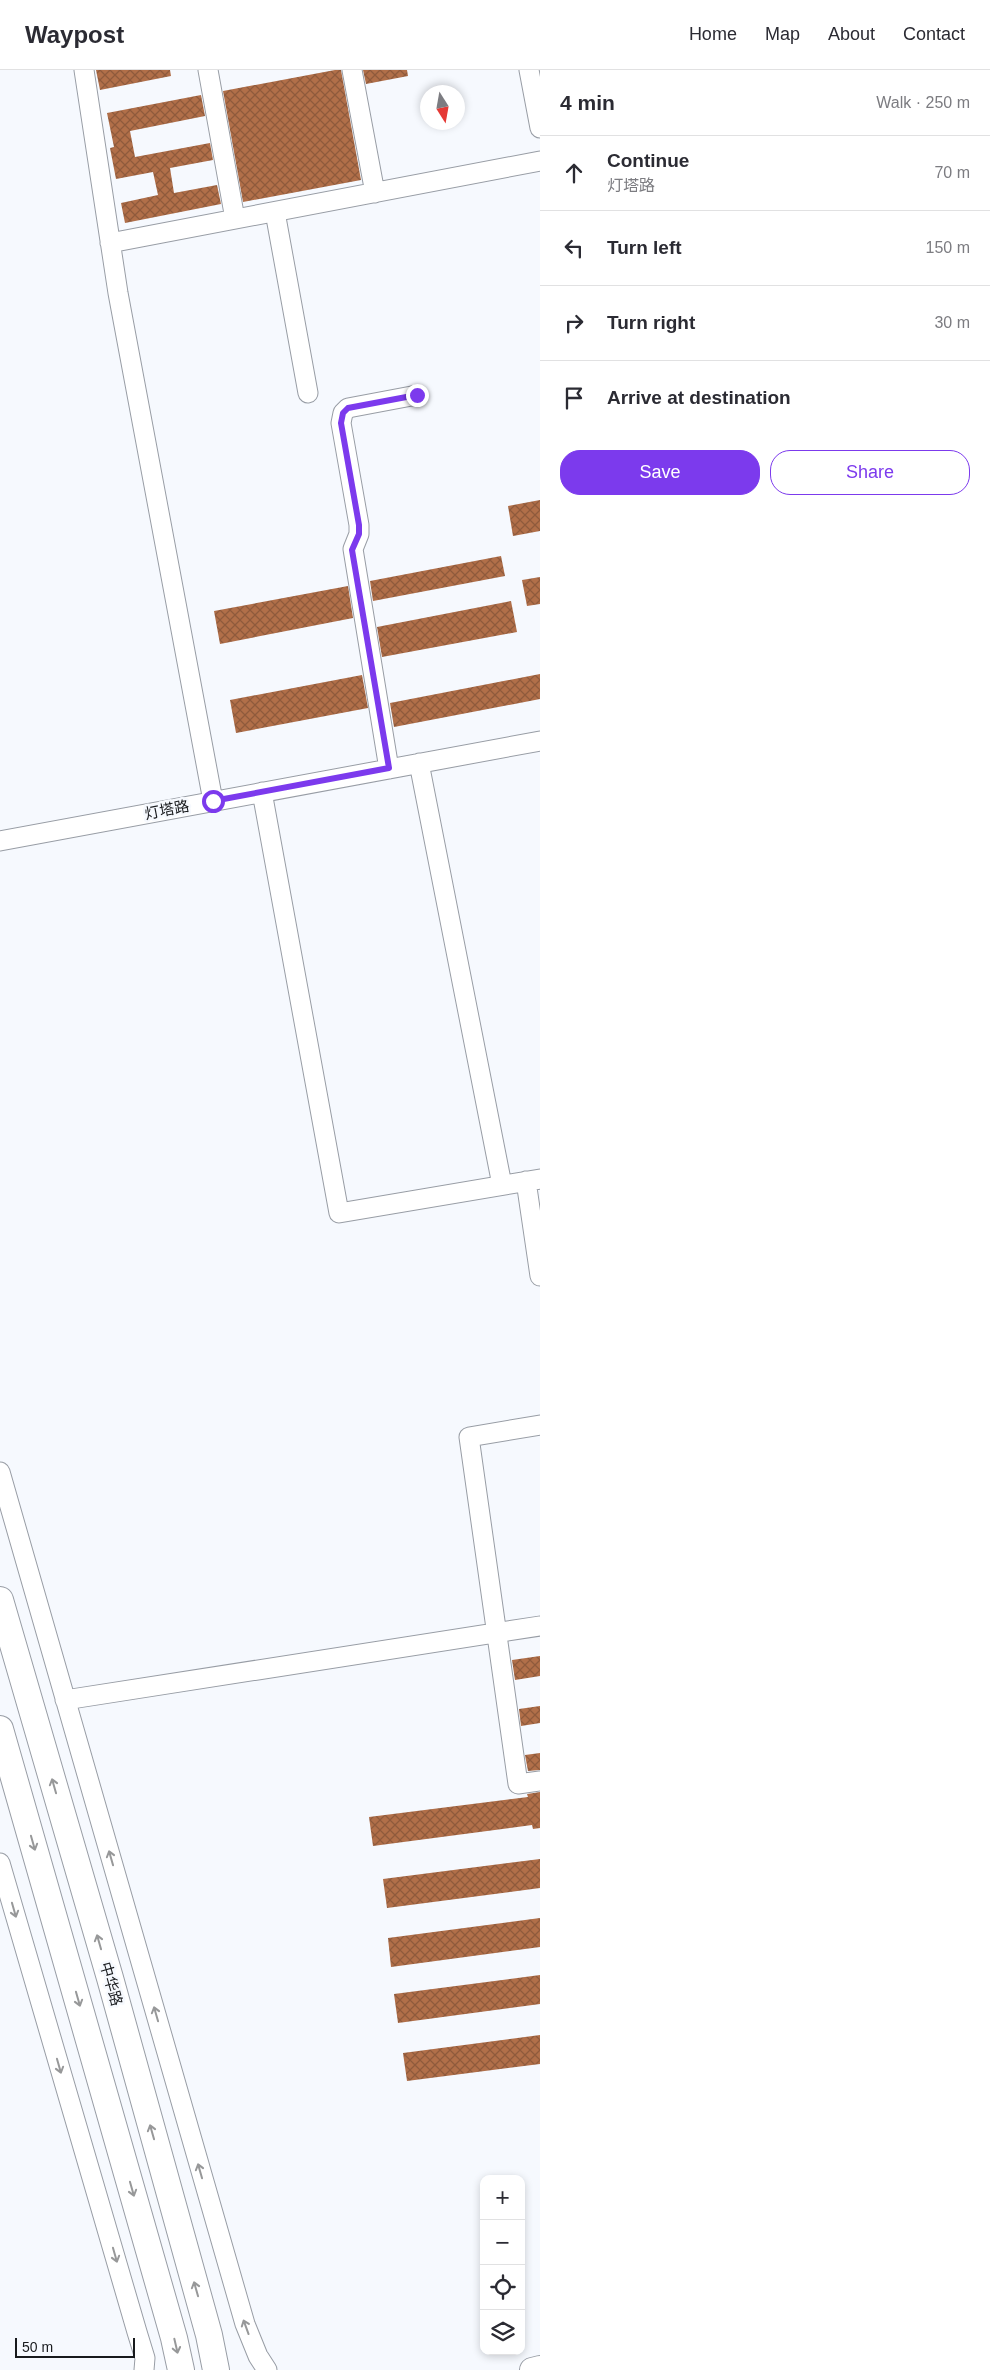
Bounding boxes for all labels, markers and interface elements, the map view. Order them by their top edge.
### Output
text: Waypost [25,21,124,48]
text: Home [689,24,737,44]
text: Map [765,24,800,44]
text: About [828,24,875,44]
text: Contact [903,24,965,44]
north arrow [420,85,465,130]
text: 4 min [560,91,615,114]
text: Walk · 250 m [876,94,970,111]
text: Continue [607,150,689,171]
icon: ahead [560,159,588,187]
text: 70 m [934,164,970,181]
text: 灯塔路 [607,177,655,194]
icon: left [560,234,588,262]
text: Turn left [607,237,682,258]
text: 150 m [926,239,970,256]
icon: right [560,309,588,337]
text: Turn right [607,312,695,333]
text: 30 m [934,314,970,331]
route end [406,384,429,407]
icon: arrive [560,384,588,412]
text: Arrive at destination [607,387,791,408]
button: Save [560,450,760,495]
button: Share [770,450,970,495]
route start [202,790,225,813]
street label: 灯塔路 [143,797,191,822]
one-way arrow [48,1778,58,1794]
one-way arrow [29,1835,38,1851]
one-way arrow [105,1851,115,1867]
one-way arrow [9,1902,19,1918]
one-way arrow [94,1934,103,1950]
street label: 中华路 [97,1960,126,2008]
one-way arrow [74,1991,84,2007]
one-way arrow [150,2007,160,2023]
one-way arrow [55,2057,65,2073]
one-way arrow [147,2125,157,2141]
one-way arrow [195,2163,205,2179]
map controls [480,2175,525,2355]
button: + [480,2175,525,2220]
one-way arrow [128,2181,137,2197]
button: − [480,2220,525,2265]
one-way arrow [110,2247,120,2263]
button: locate [480,2265,525,2310]
one-way arrow [191,2281,200,2297]
button: layers [480,2310,525,2355]
one-way arrow [241,2319,250,2335]
scale bar [15,2335,135,2358]
one-way arrow [172,2337,181,2353]
text: 50 m [22,2339,53,2355]

